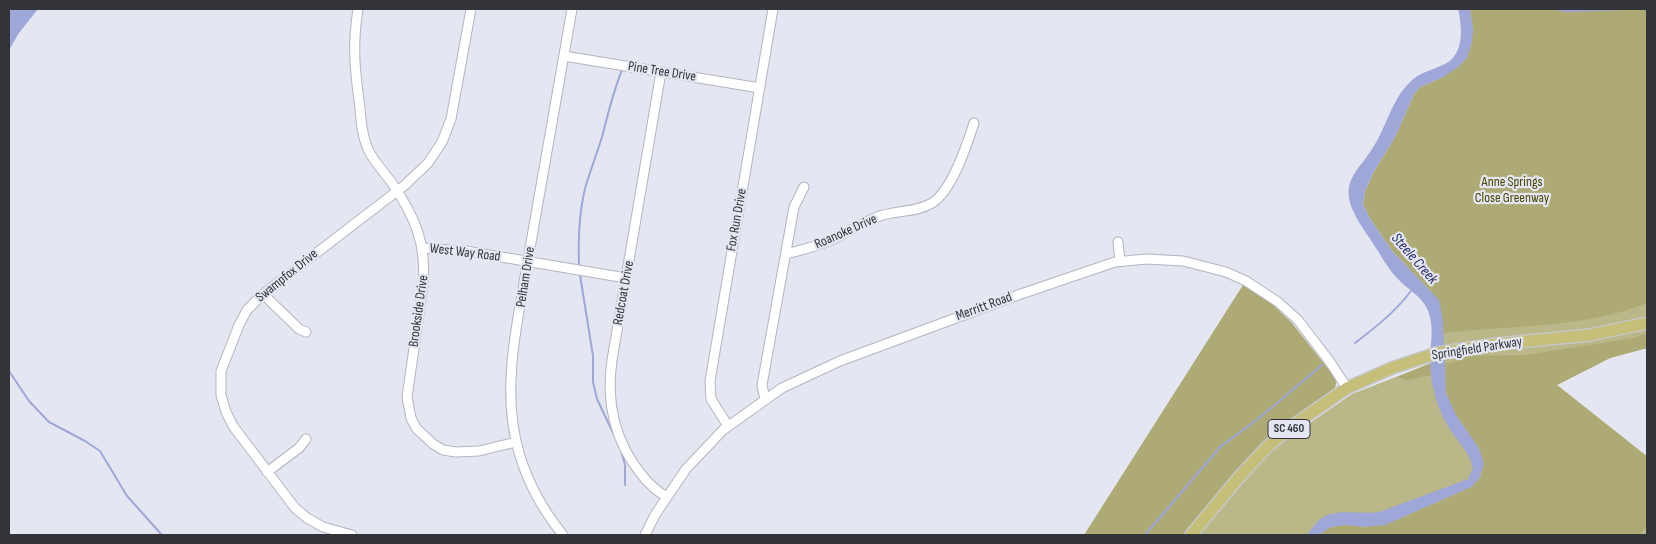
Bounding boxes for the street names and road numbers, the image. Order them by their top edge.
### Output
street label: Pine Tree Drive [627,58,697,86]
street label: Fox Run Drive [723,187,751,253]
street label: Roanoke Drive [812,211,880,253]
street label: West Way Road [429,240,501,266]
street label: Pelham Drive [513,245,539,309]
street label: Swampfox Drive [253,246,321,306]
street label: Redcoat Drive [610,259,638,327]
street label: Brookside Drive [406,274,432,348]
street label: Merritt Road [954,289,1014,325]
street label: Springfield Parkway [1431,334,1523,364]
road number: SC 460 [1268,419,1310,438]

